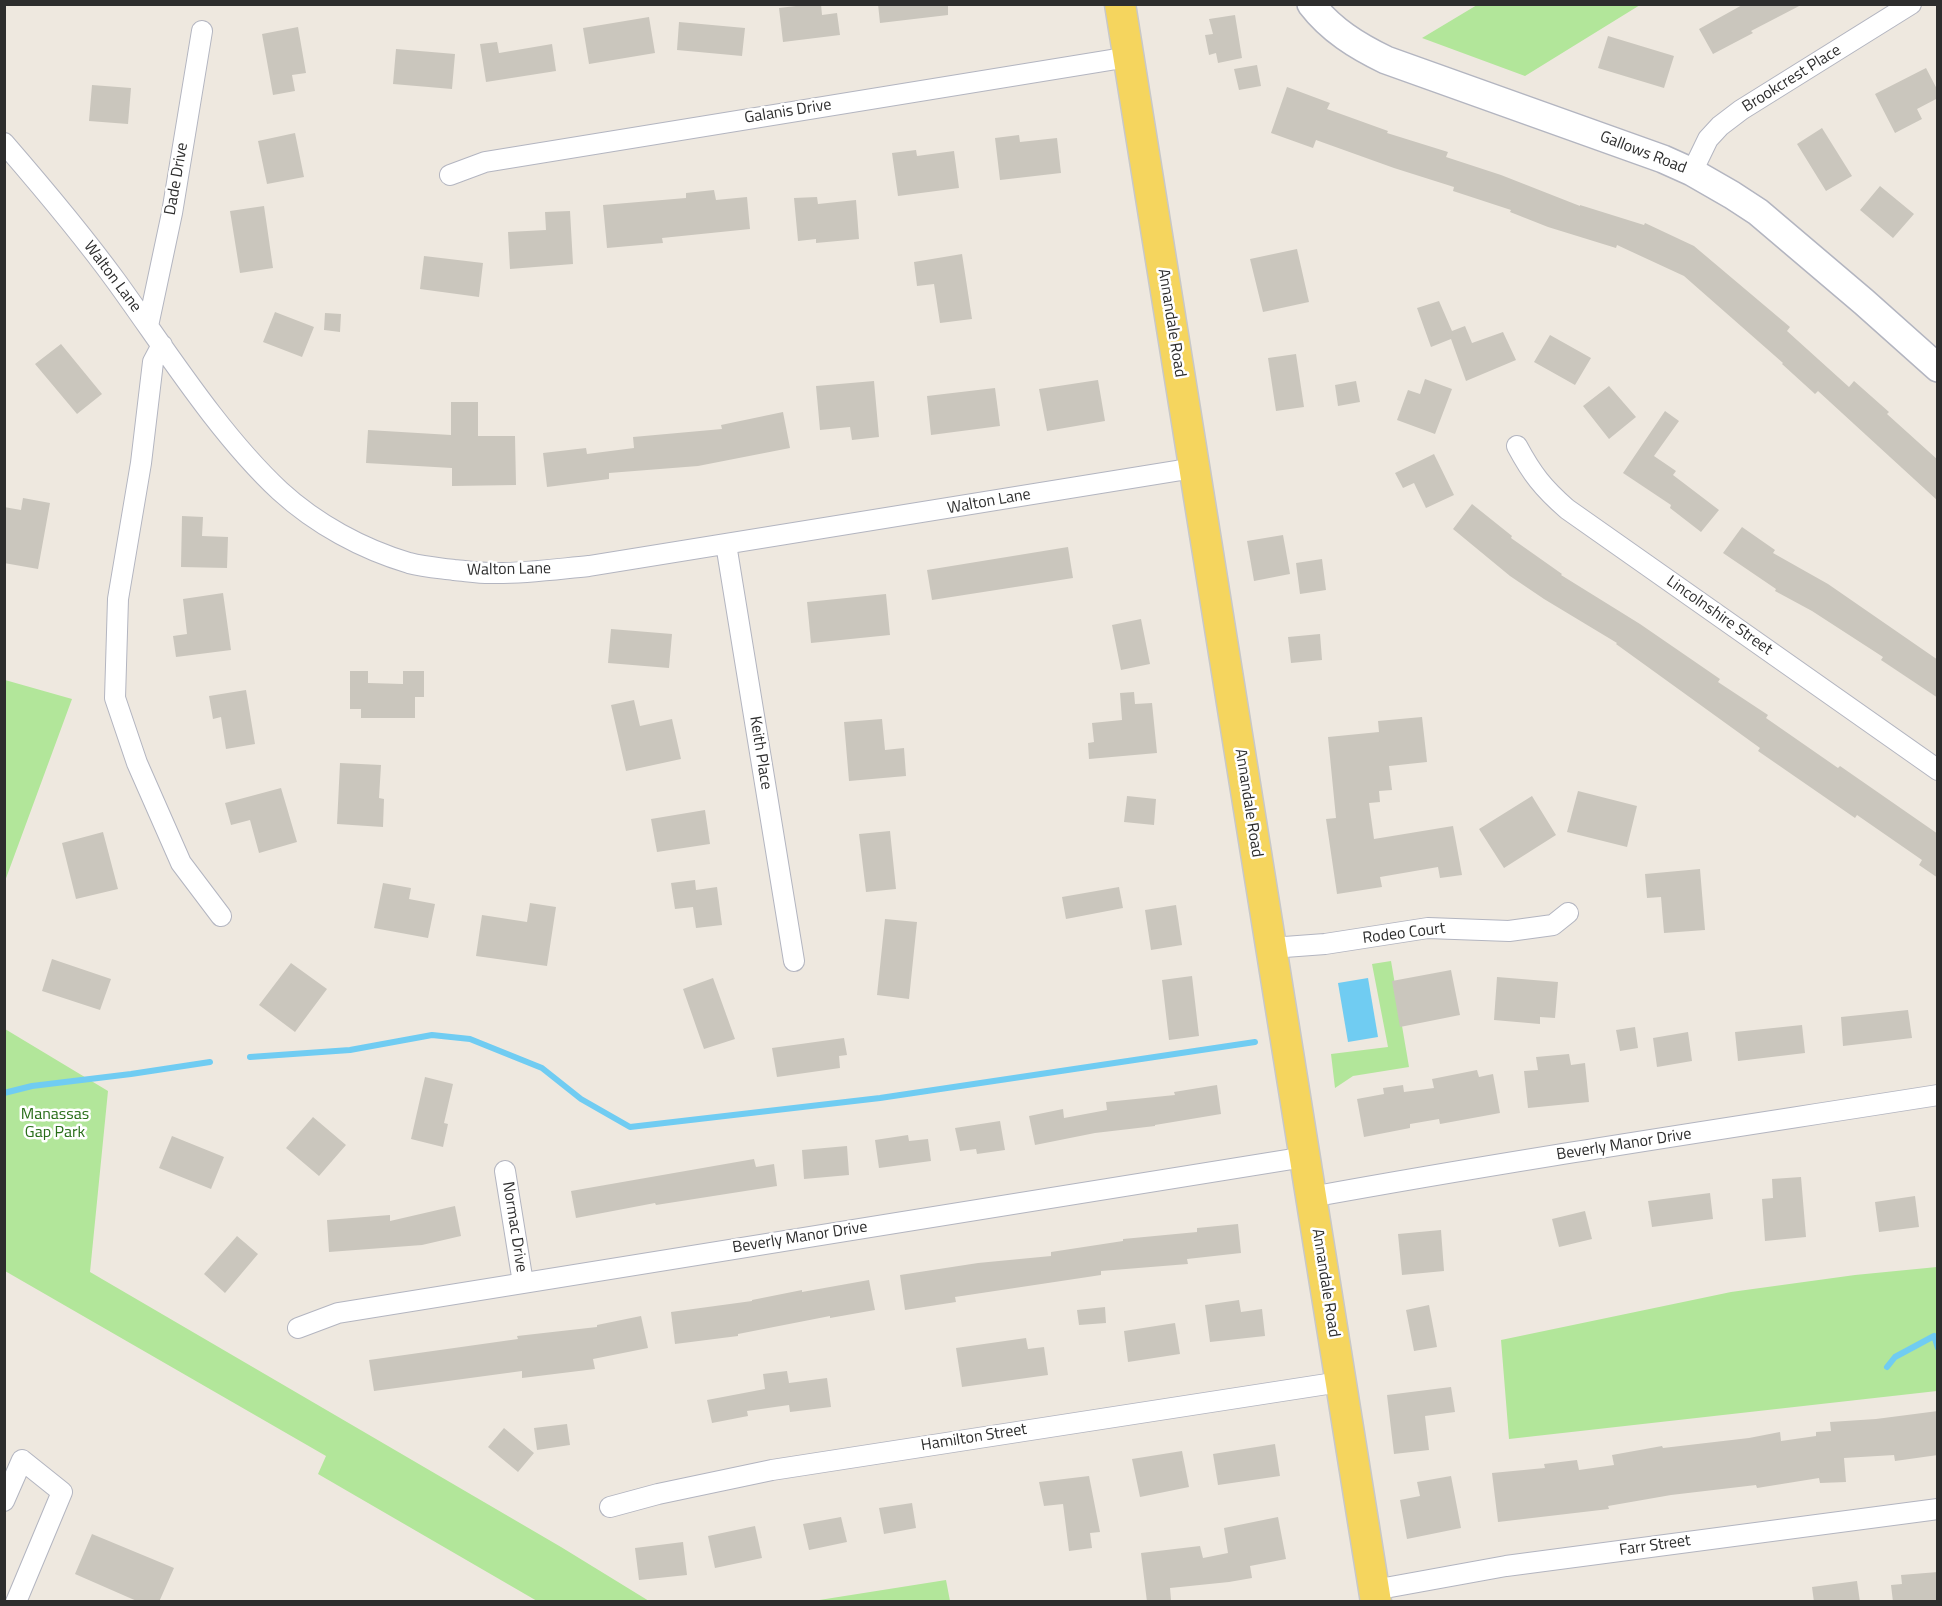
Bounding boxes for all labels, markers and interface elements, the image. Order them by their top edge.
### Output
street label: Brookcrest Place [1739,41,1845,117]
street label: Galanis Drive [743,96,833,128]
street label: Gallows Road [1597,128,1689,178]
street label: Dade Drive [161,141,193,217]
street label: Walton Lane [79,238,145,316]
street label: Annandale Road [1153,267,1189,379]
street label: Walton Lane [946,485,1032,519]
street label: Walton Lane [467,560,551,580]
street label: Lincolnshire Street [1662,572,1776,660]
street label: Keith Place [745,715,775,791]
street label: Annandale Road [1230,747,1266,859]
street label: Rodeo Court [1361,919,1447,949]
park label: Manassas Gap Park [21,1105,89,1143]
street label: Beverly Manor Drive [1555,1125,1693,1165]
street label: Normac Drive [497,1180,531,1274]
street label: Beverly Manor Drive [731,1218,869,1258]
street label: Annandale Road [1307,1227,1343,1339]
street label: Hamilton Street [920,1420,1028,1456]
street label: Farr Street [1618,1532,1692,1560]

